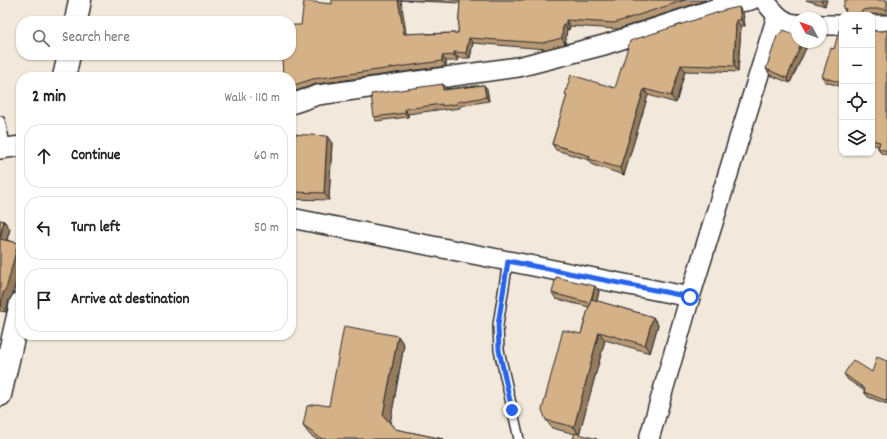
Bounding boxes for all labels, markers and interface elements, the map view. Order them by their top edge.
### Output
north arrow [791,12,827,48]
map controls [839,12,875,156]
button: + [839,12,875,48]
search box [16,16,296,60]
icon: search [30,27,52,49]
text: Search here [62,27,130,49]
button: − [839,48,875,84]
button: locate [839,84,875,120]
text: 2 min [32,86,66,110]
text: Walk · 110 m [224,89,280,108]
button: layers [839,120,875,156]
icon: ahead [33,145,55,167]
text: Continue [71,145,120,167]
text: 60 m [254,147,279,166]
icon: left [33,217,55,239]
text: Turn left [71,217,120,239]
text: 50 m [254,219,279,238]
route start [681,288,699,306]
icon: arrive [33,289,55,311]
text: Arrive at destination [71,289,189,311]
route end [503,401,521,419]

